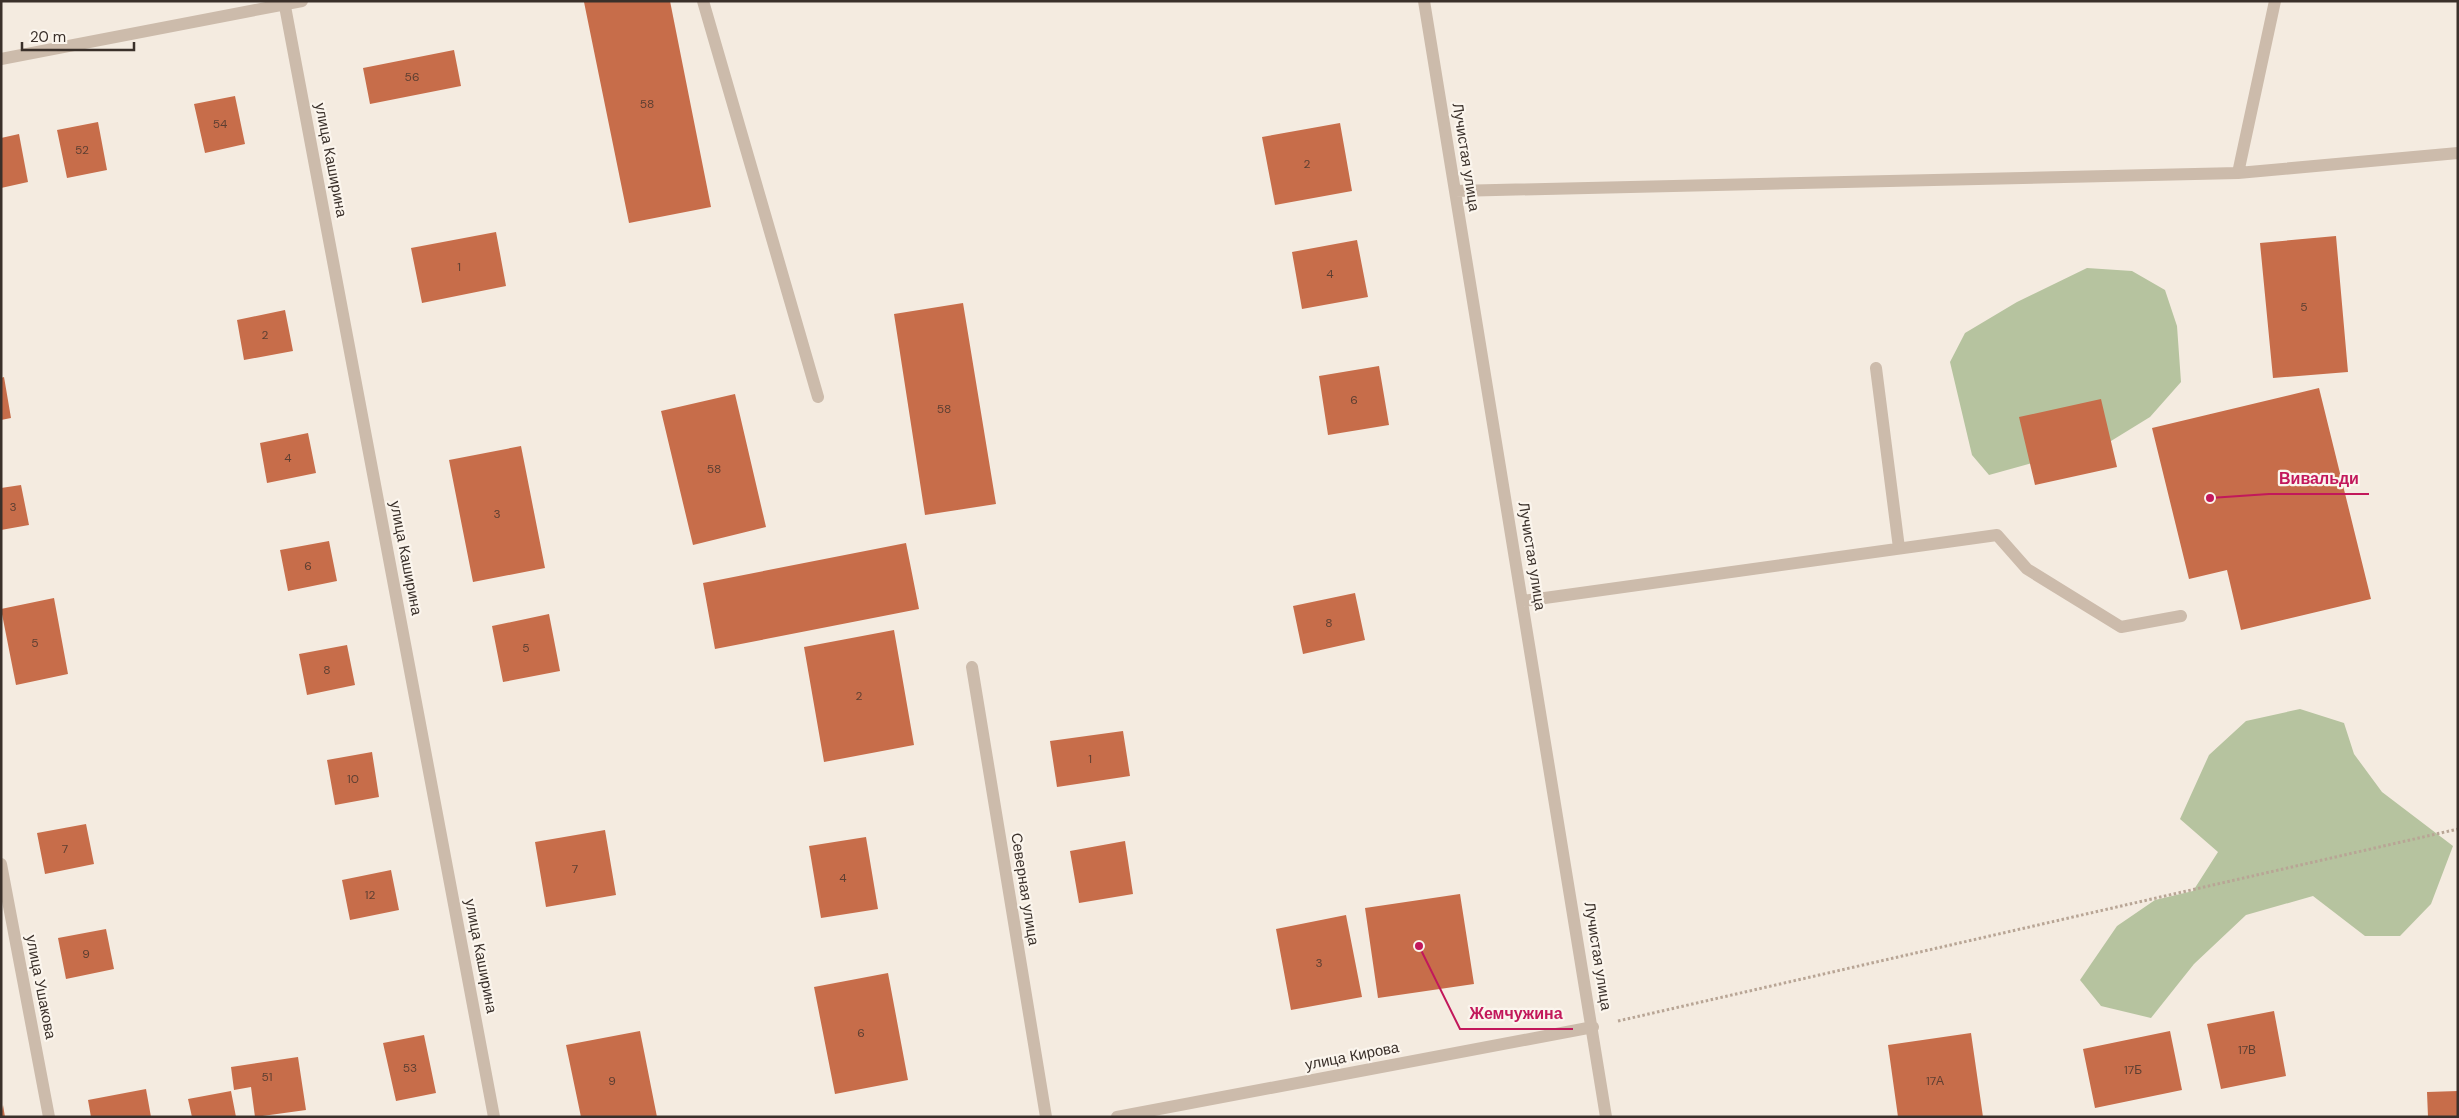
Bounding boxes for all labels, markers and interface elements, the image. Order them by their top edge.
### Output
scale bar [22,20,135,52]
text: 20 m [30,27,66,47]
house number: 56 [405,69,419,85]
house number: 58 [640,96,654,112]
street label: улица Каширина [310,101,352,220]
street label: Лучистая улица [1448,101,1485,213]
house number: 54 [213,116,227,132]
house number: 52 [75,142,89,158]
house number: 2 [1304,156,1311,172]
house number: 1 [457,259,461,275]
house number: 4 [1326,266,1334,282]
house number: 5 [2300,299,2308,315]
house number: 2 [262,327,269,343]
house number: 6 [1350,392,1358,408]
house number: 58 [937,401,951,417]
house number: 4 [284,450,292,466]
house number: 58 [707,461,721,477]
callout: Вивальди [2269,463,2369,494]
text: Вивальди [2279,468,2359,489]
house number: 3 [9,499,17,515]
street label: улица Каширина [385,499,427,618]
street label: Лучистая улица [1514,500,1551,612]
house number: 3 [493,506,501,522]
house number: 6 [304,558,312,574]
house number: 8 [1325,615,1333,631]
house number: 5 [31,635,39,651]
house number: 5 [522,640,530,656]
house number: 8 [323,662,331,678]
house number: 2 [856,688,863,704]
house number: 1 [1088,751,1092,767]
house number: 10 [347,771,359,787]
street label: Северная улица [1006,831,1044,947]
house number: 7 [62,841,68,857]
house number: 7 [572,861,578,877]
house number: 4 [839,870,847,886]
house number: 12 [365,887,375,903]
street label: улица Каширина [460,897,502,1016]
street label: Лучистая улица [1580,900,1617,1012]
street label: улица Ушакова [21,933,61,1041]
house number: 9 [82,946,90,962]
house number: 3 [1315,955,1323,971]
callout: Жемчужина [1460,998,1573,1029]
text: Жемчужина [1468,1003,1563,1024]
house number: 6 [857,1025,865,1041]
street label: улица Кирова [1303,1037,1401,1075]
house number: 17В [2238,1042,2256,1058]
house number: 53 [403,1060,417,1076]
house number: 17Б [2124,1062,2142,1078]
house number: 51 [261,1069,273,1085]
house number: 9 [608,1073,616,1089]
house number: 17А [1926,1073,1944,1089]

